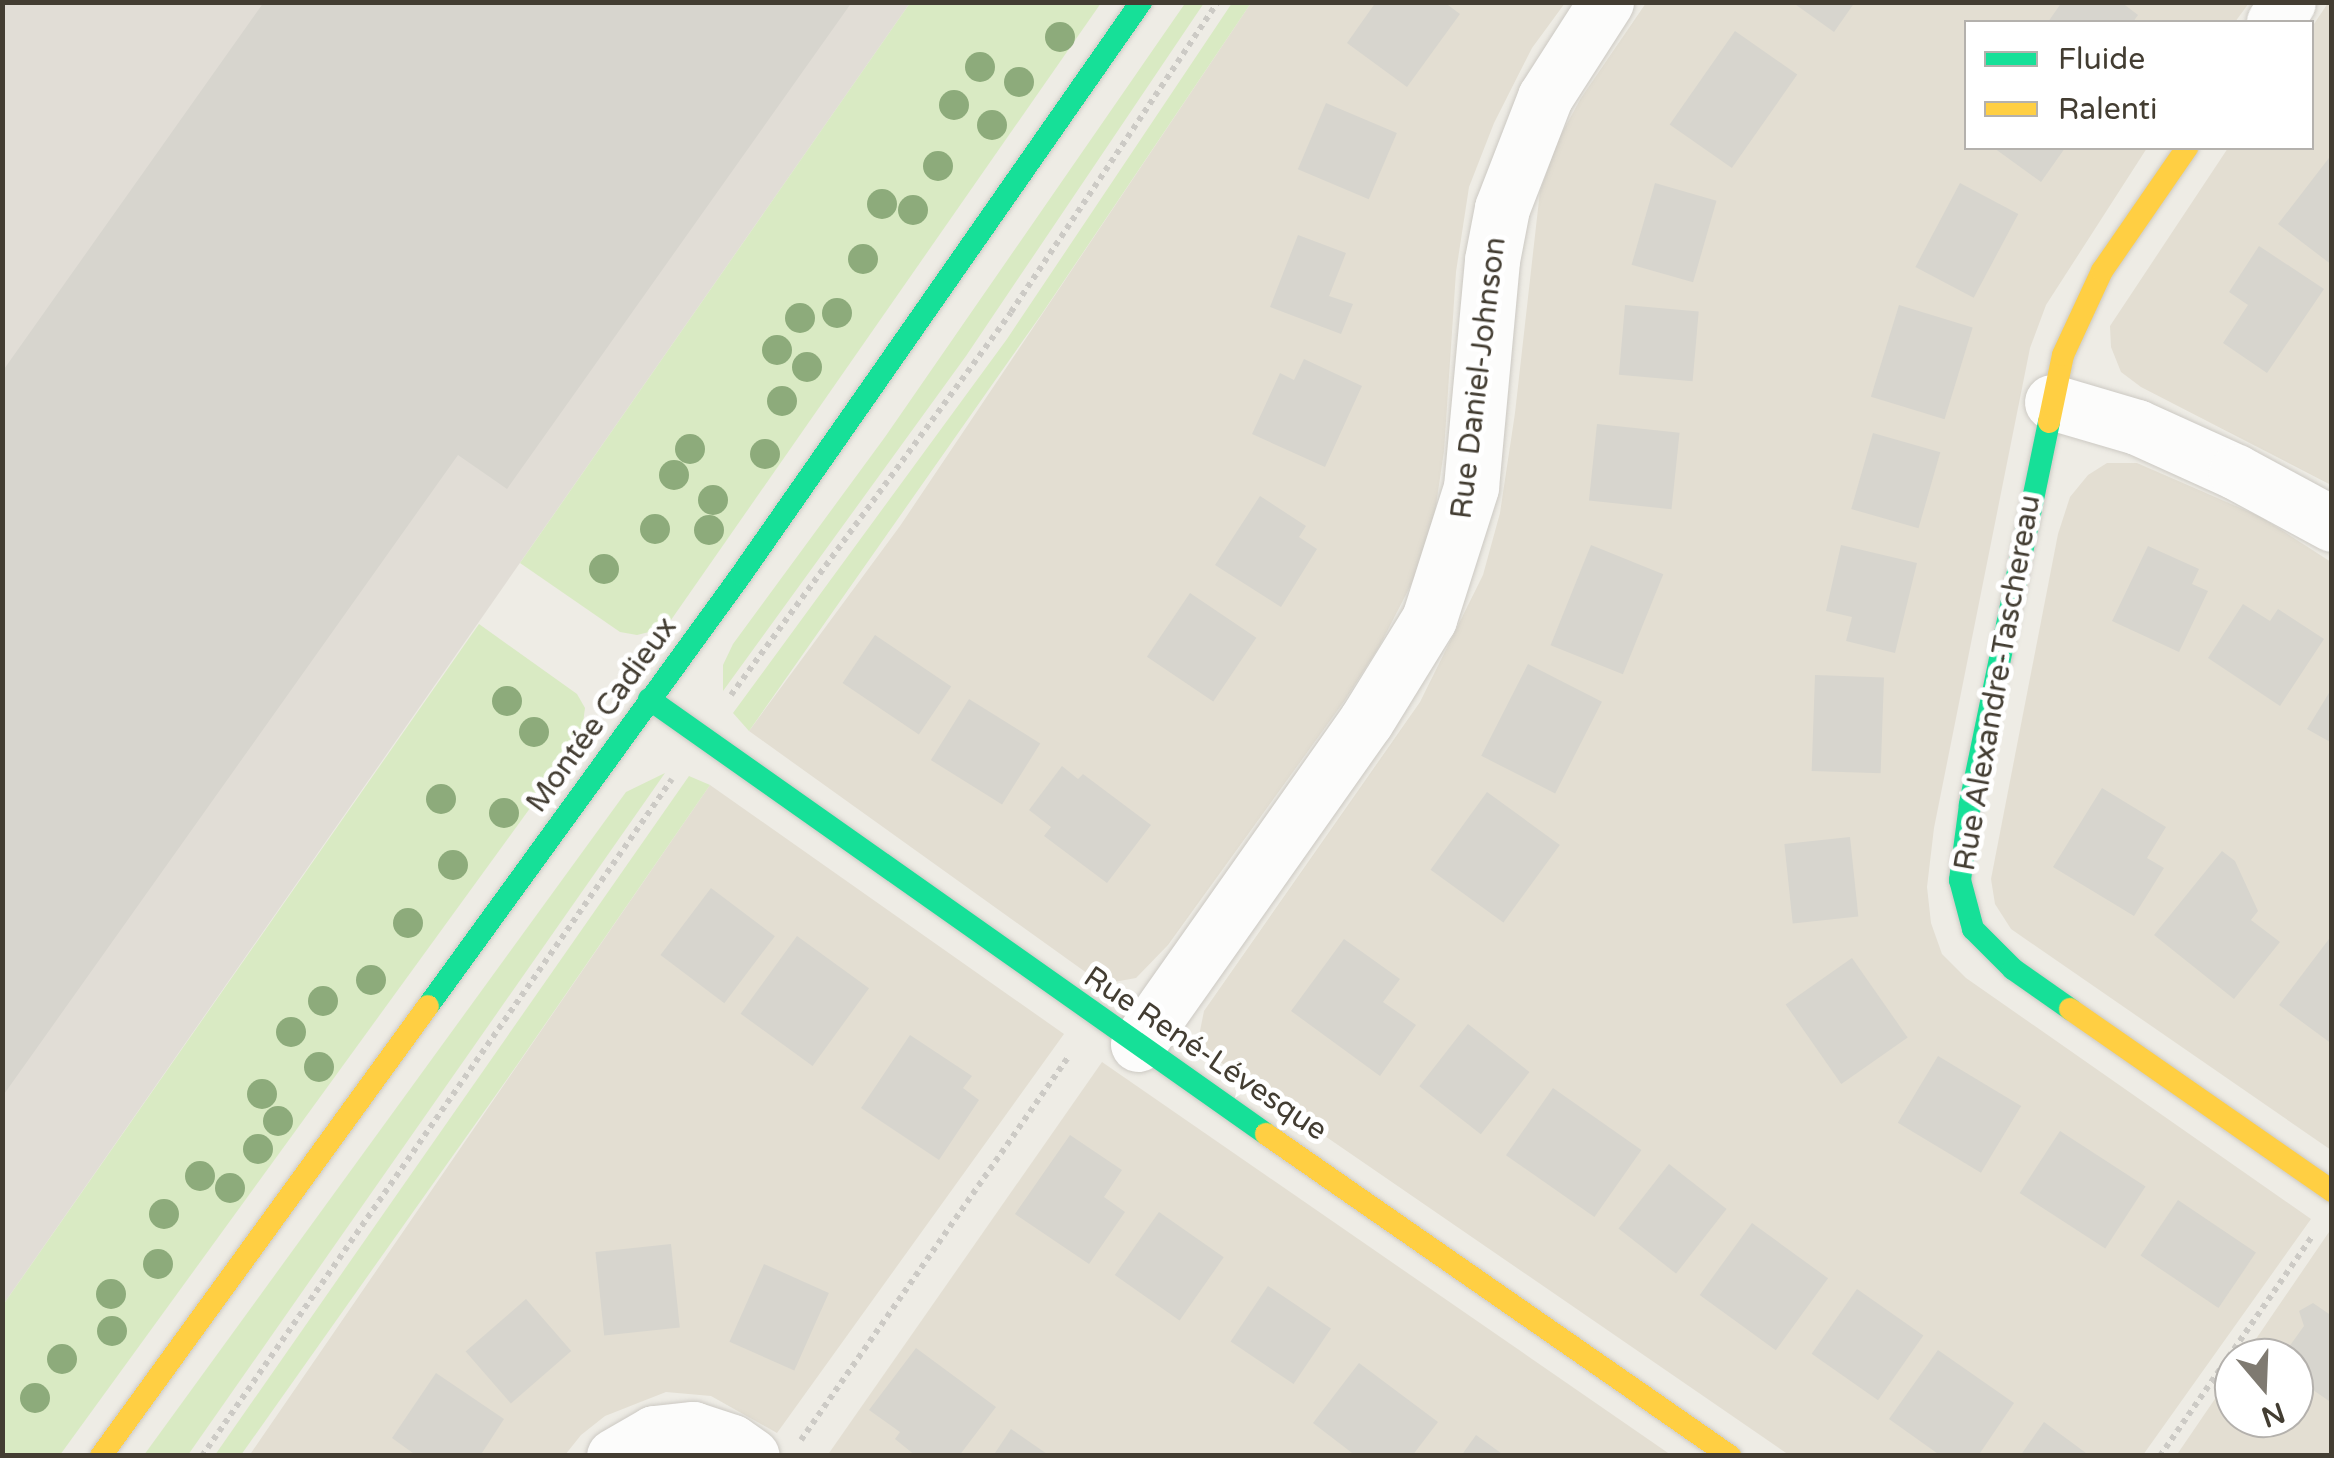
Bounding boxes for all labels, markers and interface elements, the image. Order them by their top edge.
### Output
legend [1964,20,2314,150]
text: Fluide [2058,41,2145,78]
text: Ralenti [2058,91,2158,128]
street label: Rue Daniel-Johnson [1444,235,1514,521]
street label: Rue Alexandre-Taschereau [1947,492,2049,874]
street label: Montée Cadieux [519,610,685,820]
street label: Rue René-Lévesque [1077,959,1333,1149]
north arrow [2214,1338,2314,1438]
text: N [2257,1395,2289,1434]

